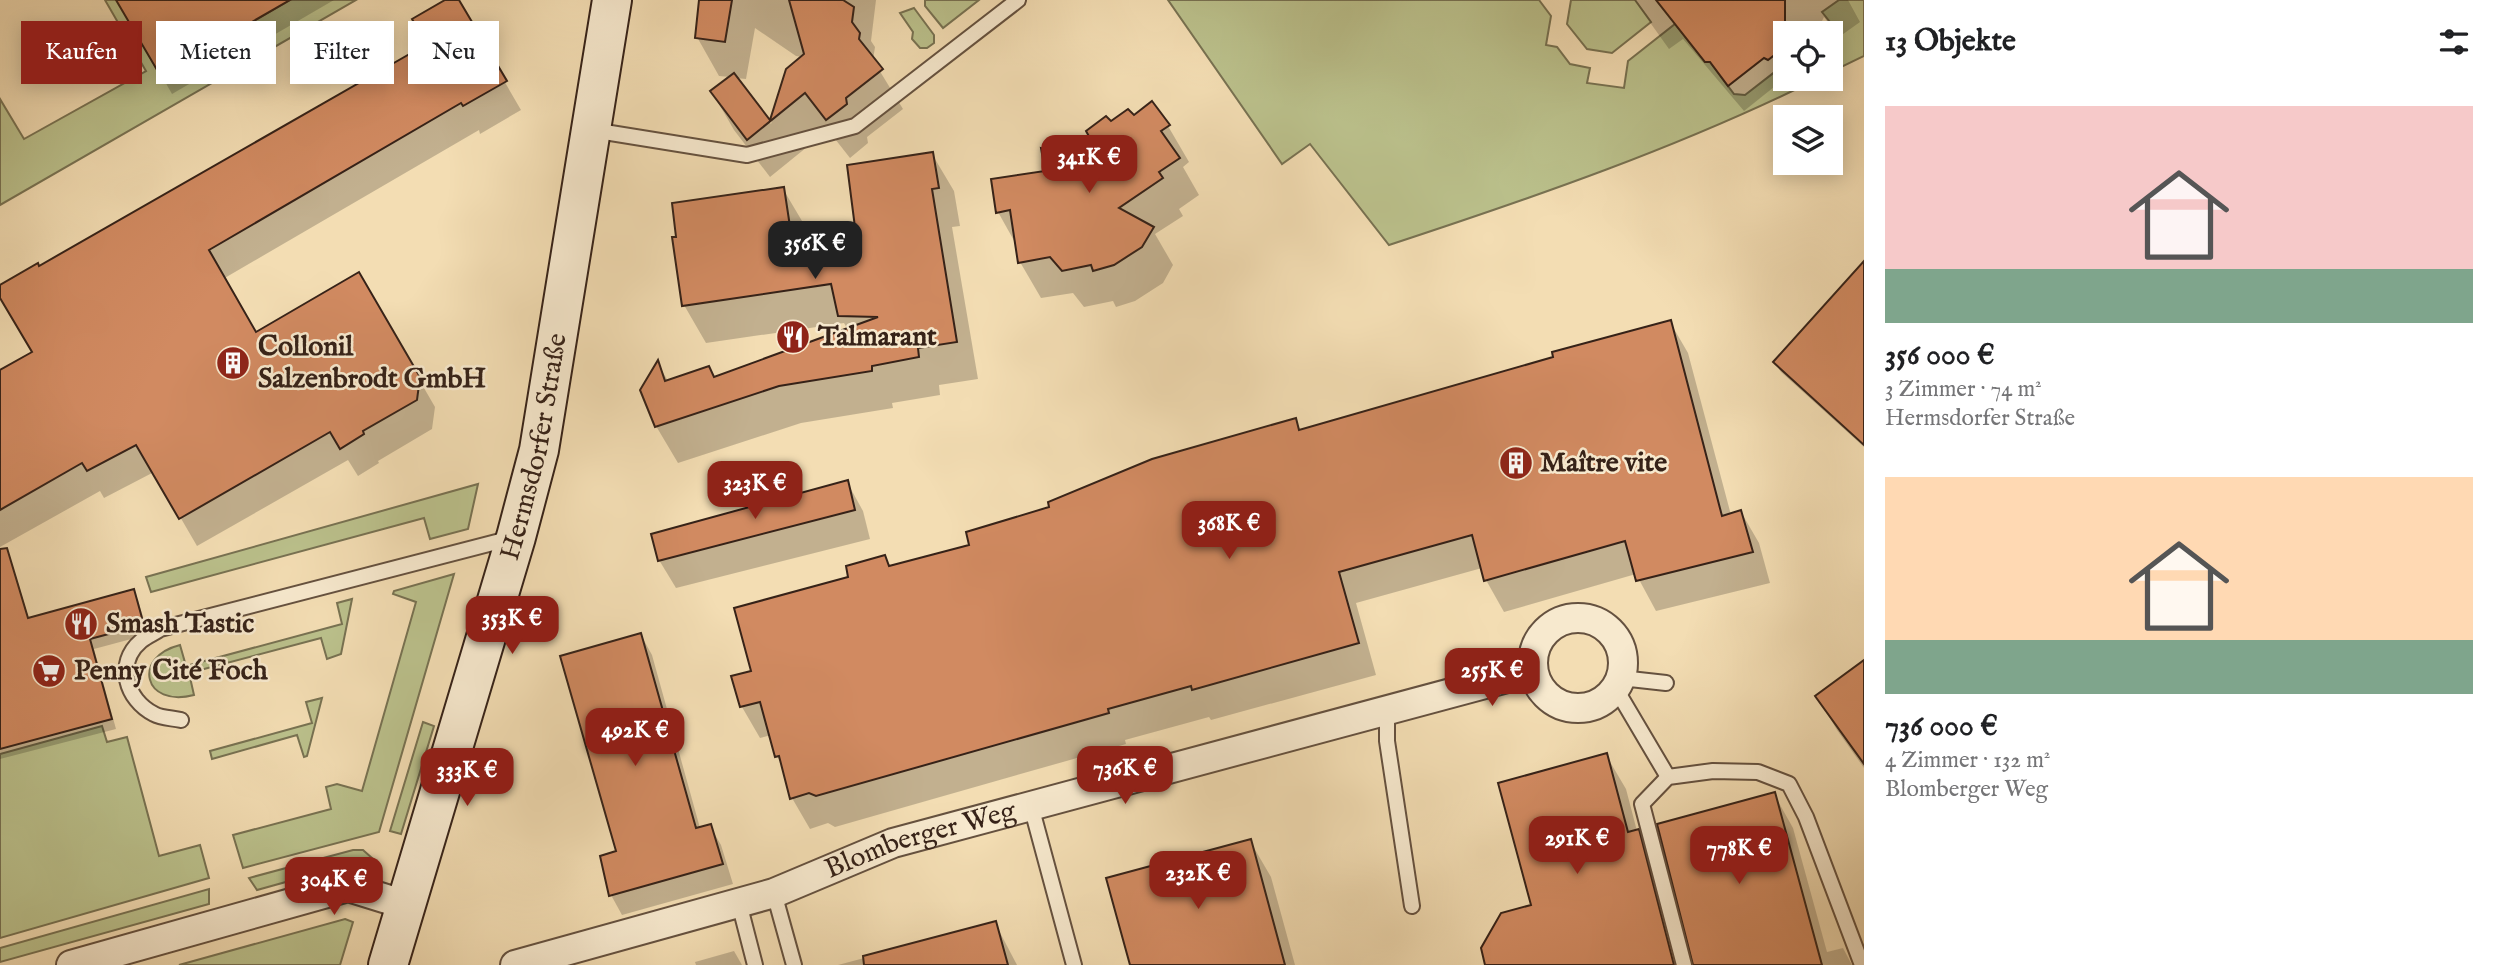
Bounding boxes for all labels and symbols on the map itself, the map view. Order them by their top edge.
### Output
pin: 341K € [1032,136,1146,195]
pin: 356K € [758,222,872,281]
restaurant icon: Talmarant [774,318,812,356]
place label: Talmarant [817,320,937,355]
place label: Collonil Salzenbrodt GmbH [258,330,486,397]
street label: Hermsdorfer Straße [492,331,575,565]
building icon: Collonil Salzenbrodt GmbH [214,344,252,382]
building icon: Maître vite [1497,444,1535,482]
place label: Maître vite [1540,446,1667,481]
pin: 323K € [698,462,812,521]
pin: 368K € [1172,502,1286,561]
pin: 353K € [455,596,569,656]
restaurant icon: Smash Tastic [62,605,100,643]
place label: Smash Tastic [106,607,254,642]
pin: 255K € [1435,648,1549,708]
supermarket icon: Penny Cité Foch [30,652,68,690]
place label: Penny Cité Foch [74,654,269,689]
pin: 492K € [578,708,692,768]
pin: 736K € [1068,746,1182,806]
pin: 333K € [410,748,524,808]
street label: Blomberger Weg [820,793,1020,887]
pin: 291K € [1520,816,1634,876]
pin: 778K € [1682,826,1796,886]
pin: 232K € [1141,852,1255,911]
pin: 304K € [277,858,391,917]

